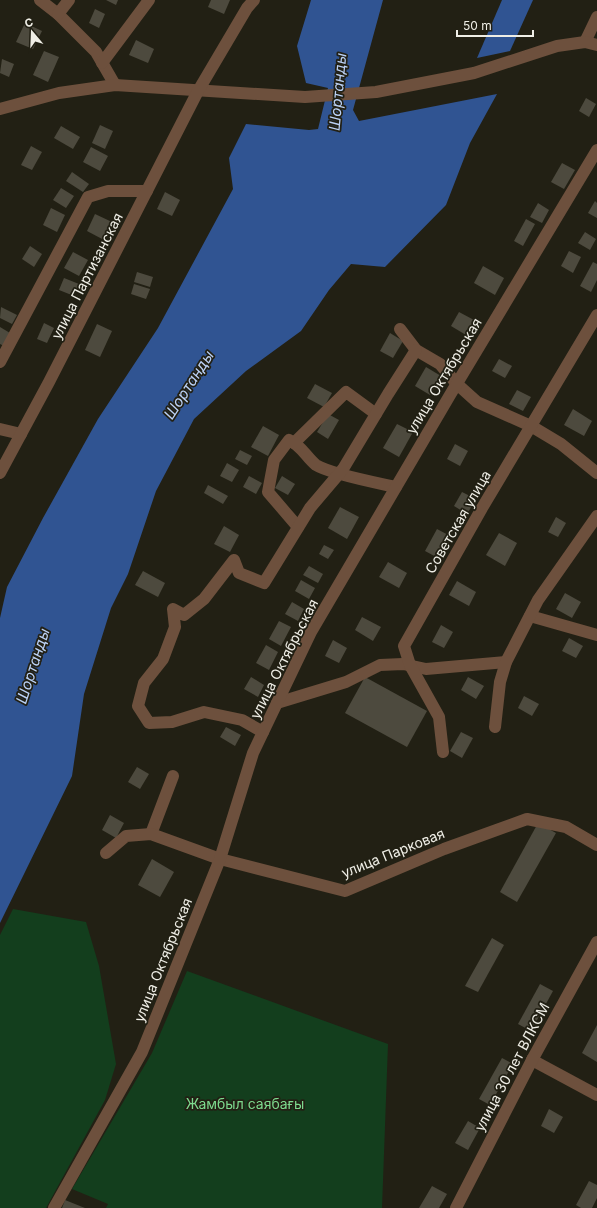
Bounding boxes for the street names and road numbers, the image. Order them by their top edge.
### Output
street label: улица Партизанская [47,210,126,342]
street label: улица Октябрьская [402,315,485,437]
street label: Советская улица [421,467,494,576]
street label: улица Октябрьская [246,596,321,722]
street label: улица Парковая [339,824,447,881]
street label: улица Октябрьская [130,895,195,1024]
street label: улица 30 лет ВЛКСМ [470,1000,553,1134]

